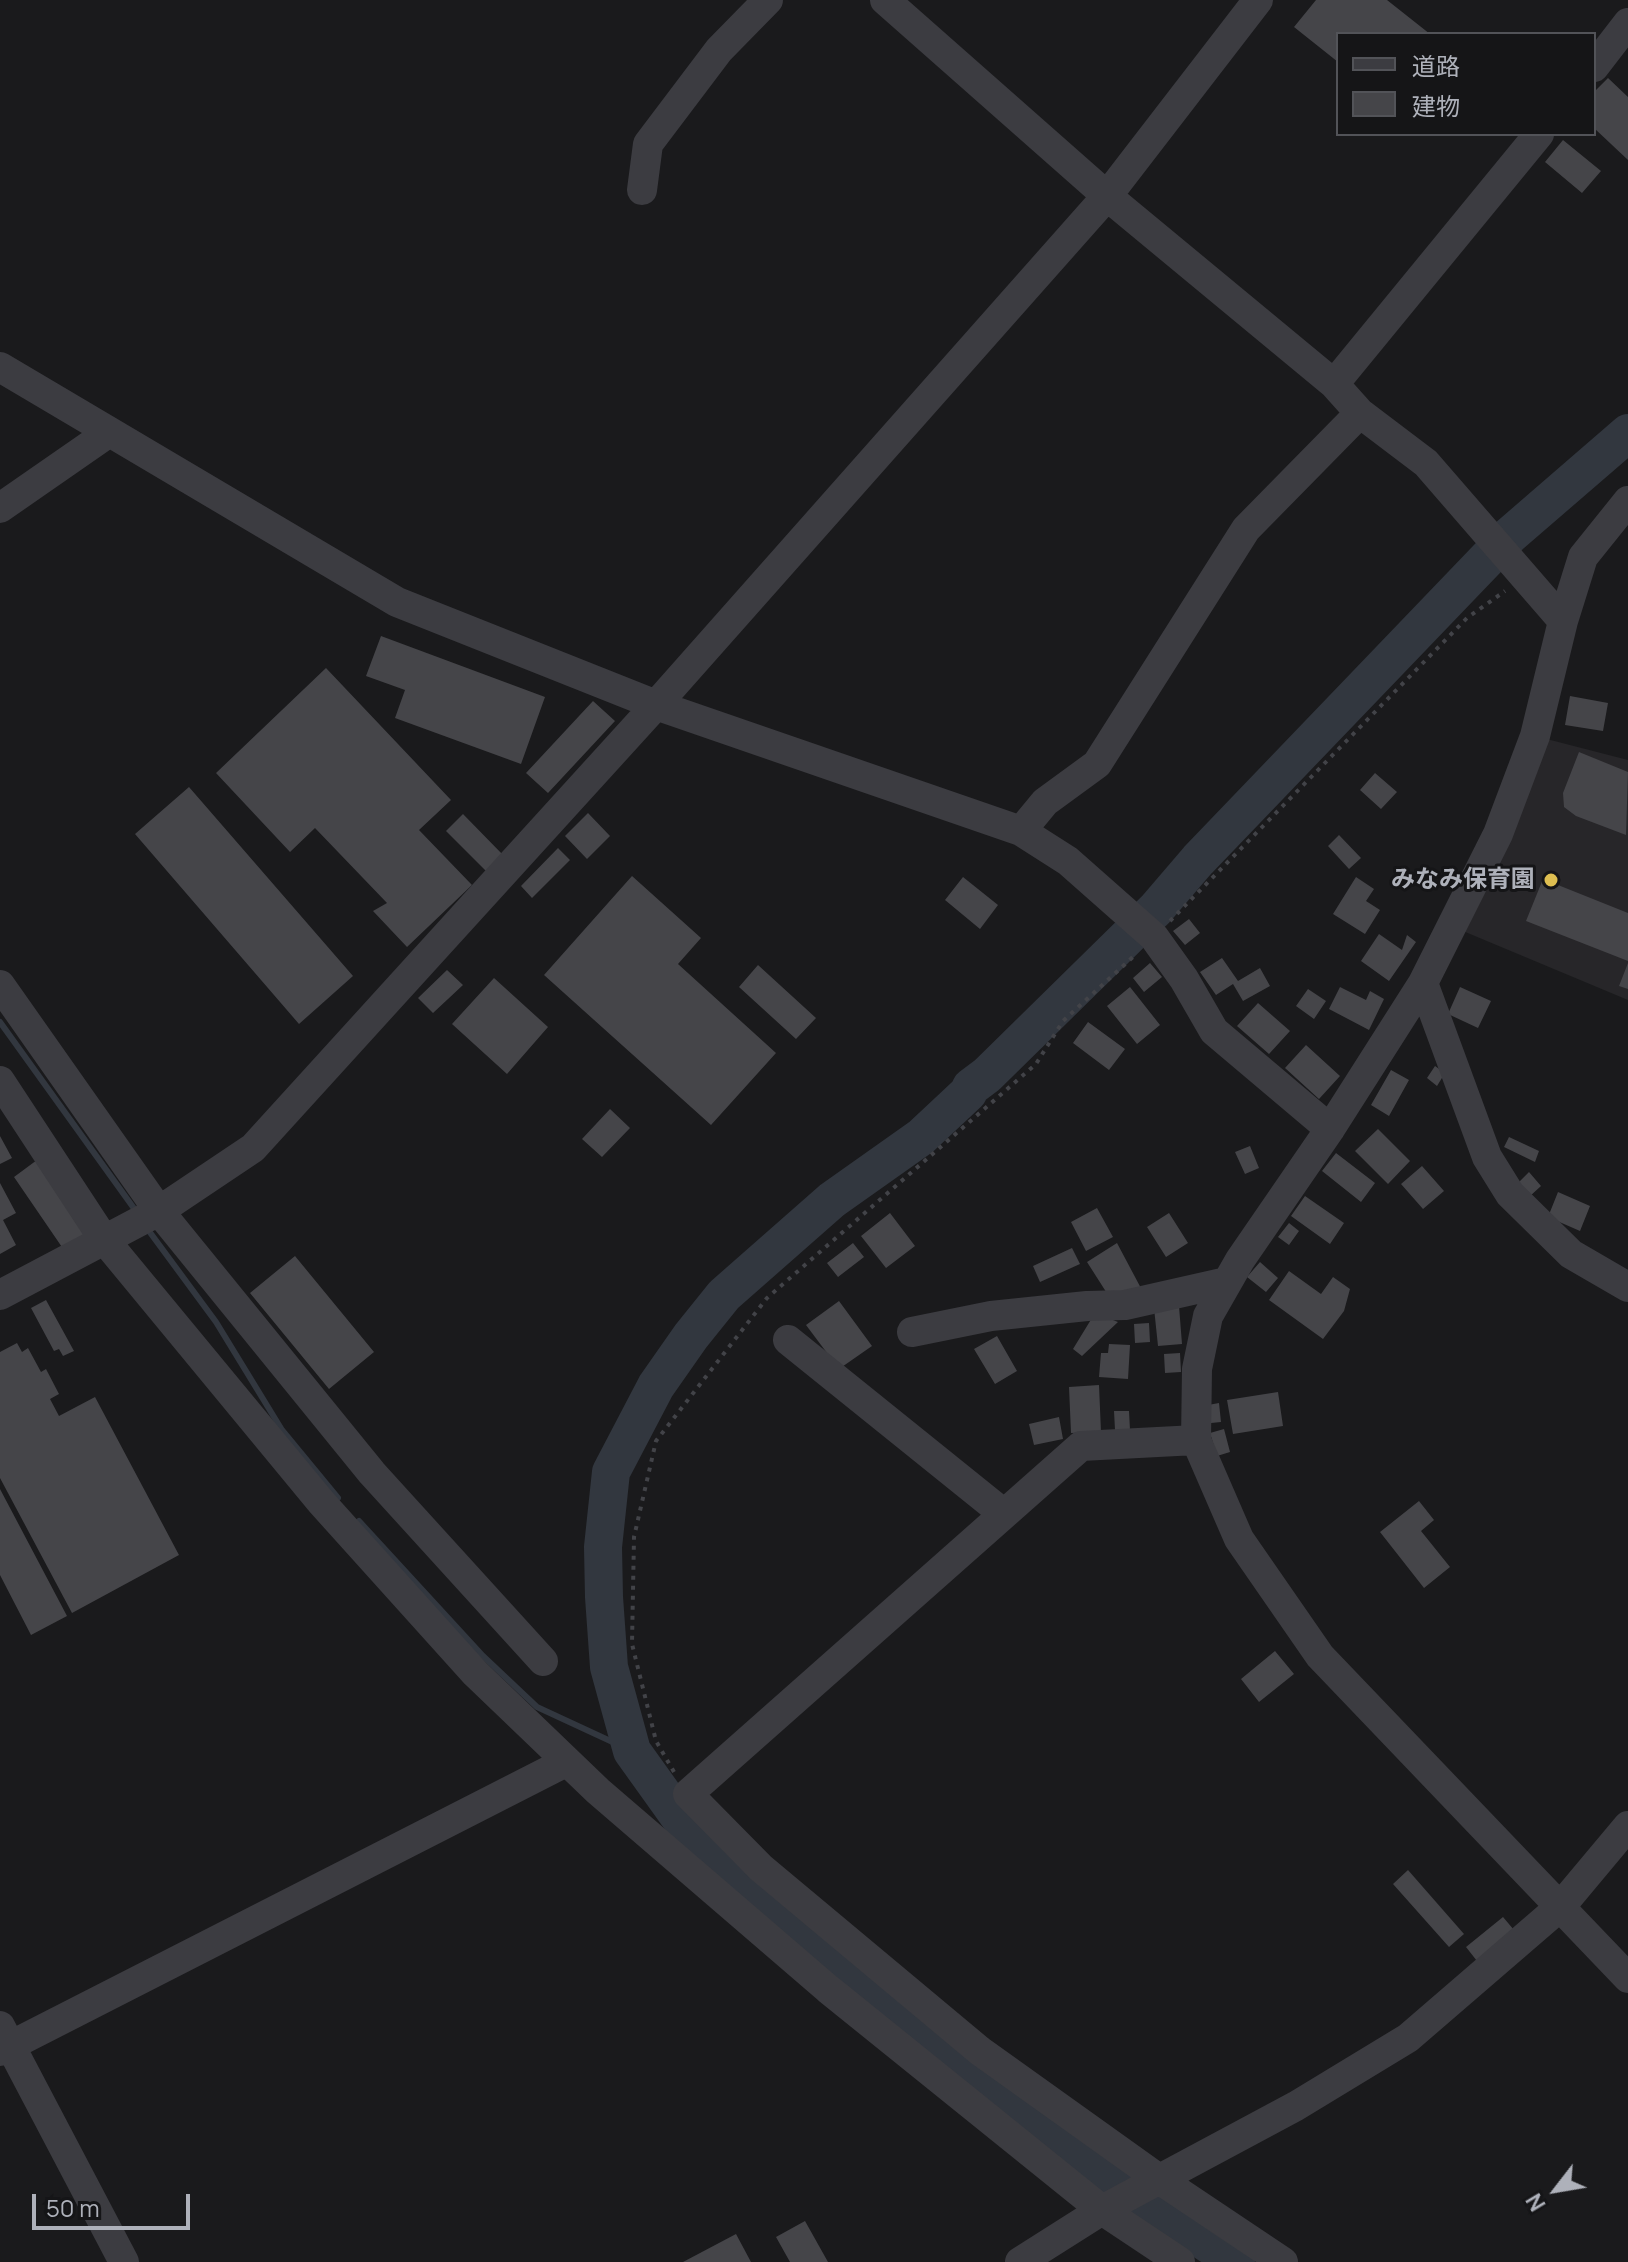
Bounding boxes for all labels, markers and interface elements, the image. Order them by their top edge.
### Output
legend [1336,32,1596,136]
text: 道路 [1412,49,1460,82]
text: 建物 [1412,89,1460,122]
place label: みなみ保育園 [1391,866,1535,894]
marker: みなみ保育園 [1542,871,1560,889]
north arrow [1516,2150,1596,2230]
scale bar [36,2178,194,2228]
text: N [1519,2188,1552,2217]
text: 50 m [46,2191,100,2224]

